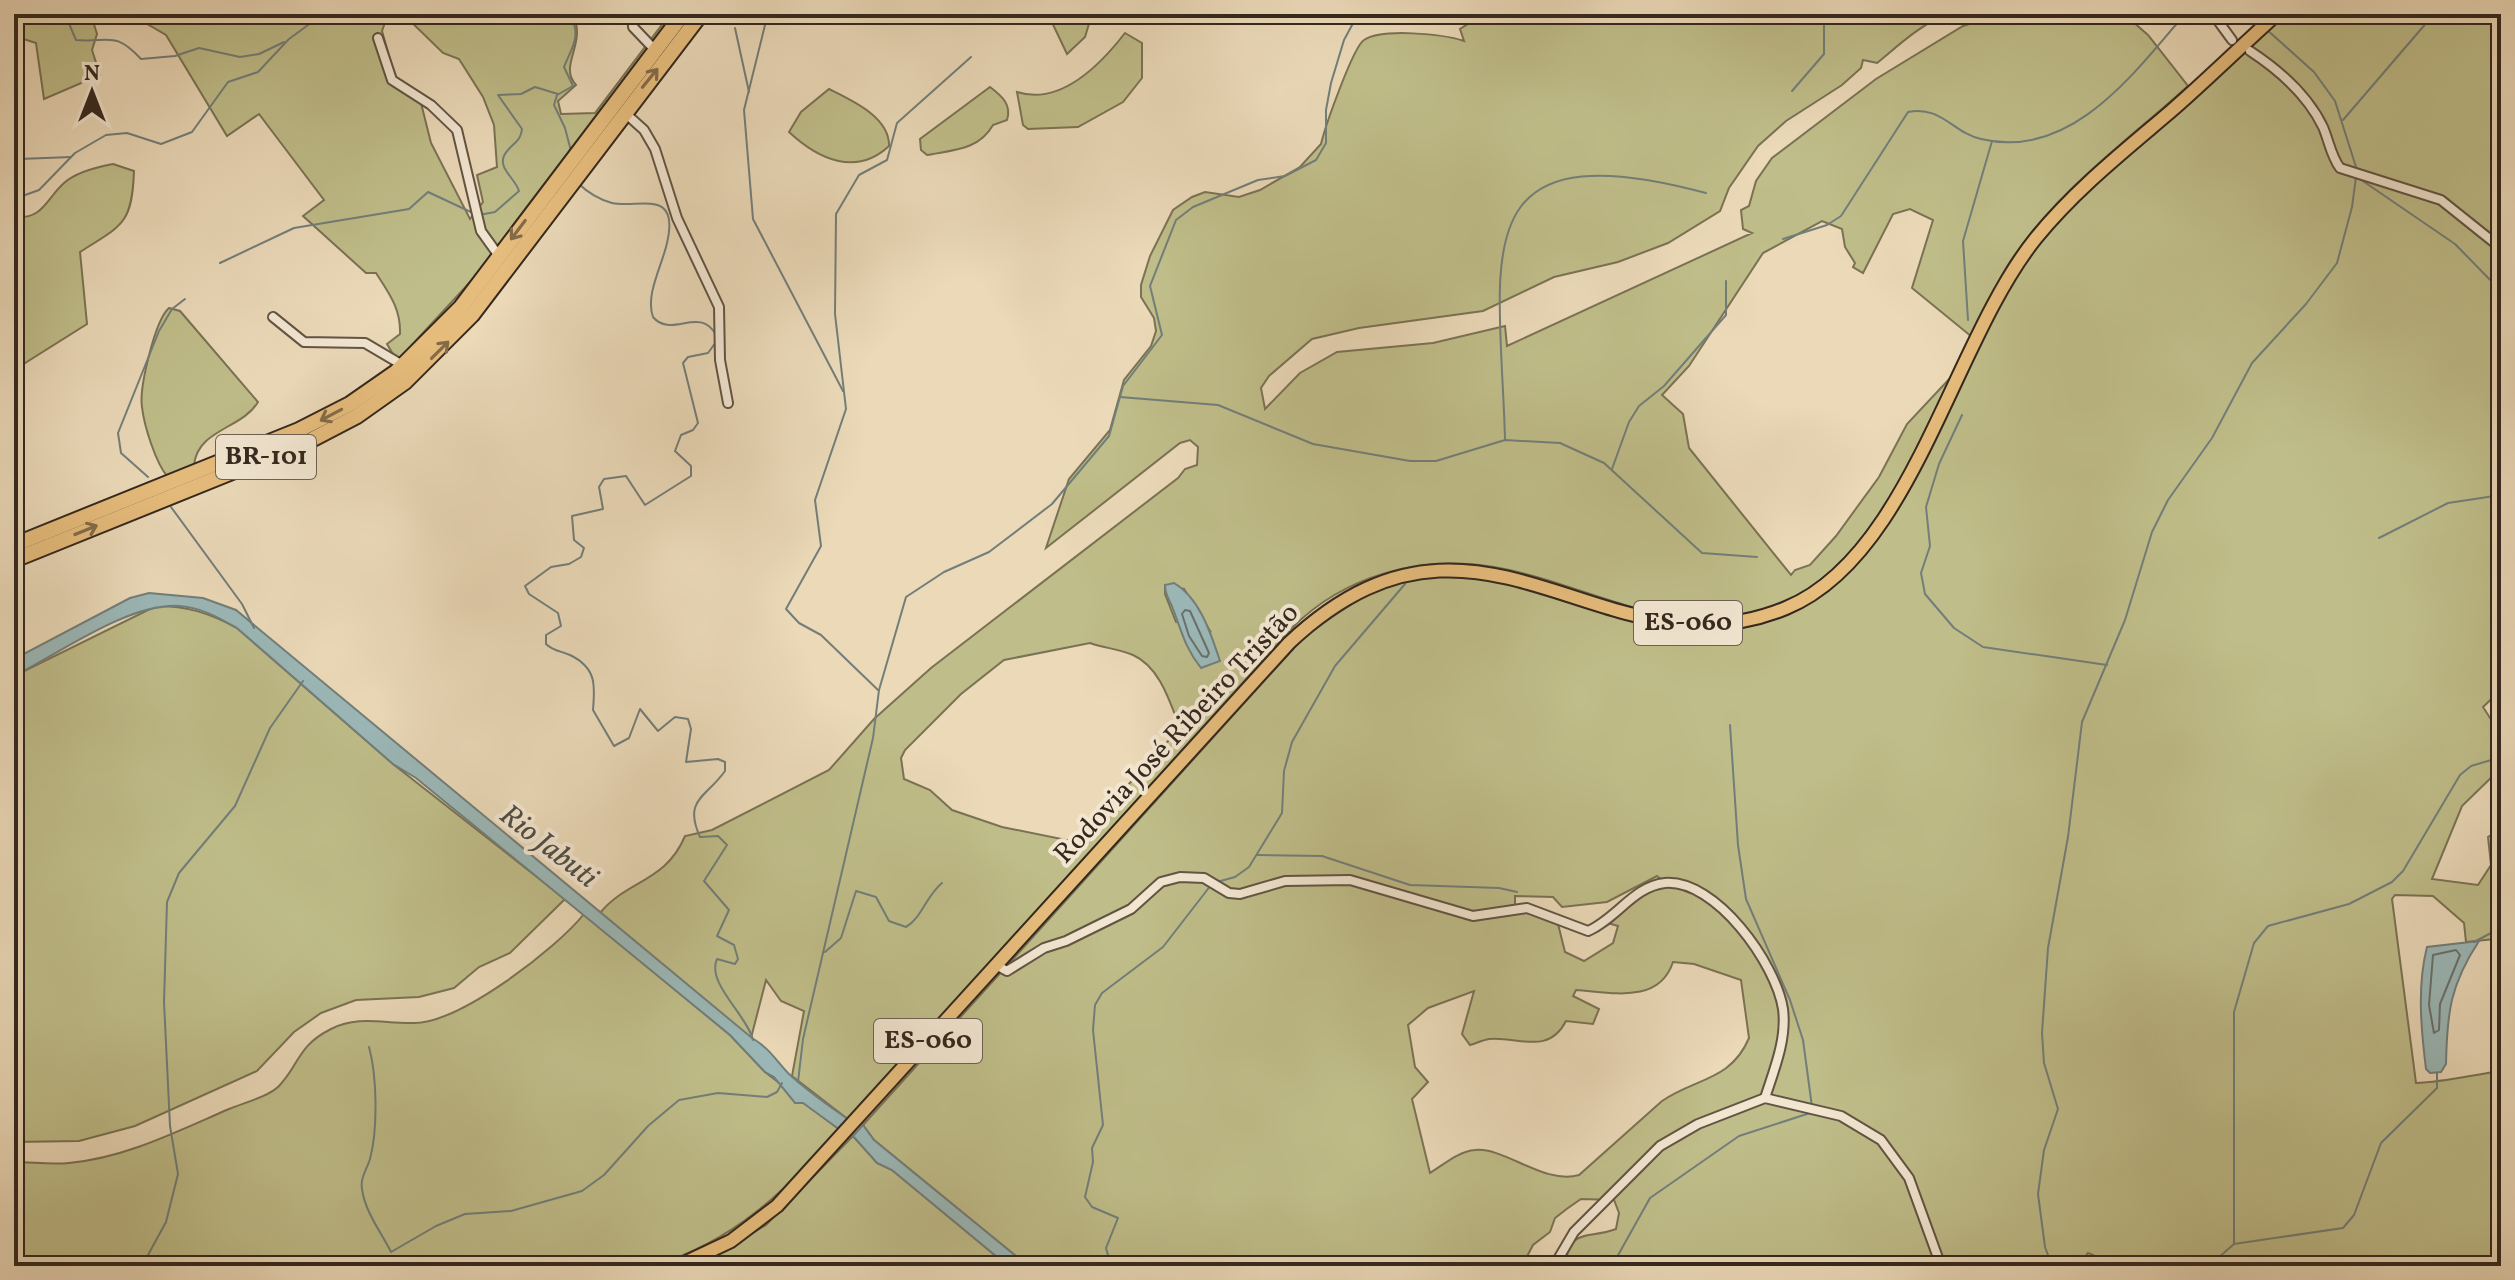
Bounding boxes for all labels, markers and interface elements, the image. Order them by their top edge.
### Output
north arrow [52,52,132,132]
text: N [84,59,100,90]
one-way arrow [641,69,659,89]
one-way arrow [510,219,527,240]
one-way arrow [430,341,449,360]
one-way arrow [320,407,344,423]
road number: BR-101 [216,435,316,479]
one-way arrow [73,522,98,537]
street label: Rodovia José Ribeiro Tristão [1046,595,1308,873]
road number: ES-060 [1634,601,1742,645]
water label: Rio Jabuti [490,795,606,899]
road number: ES-060 [874,1019,982,1063]

